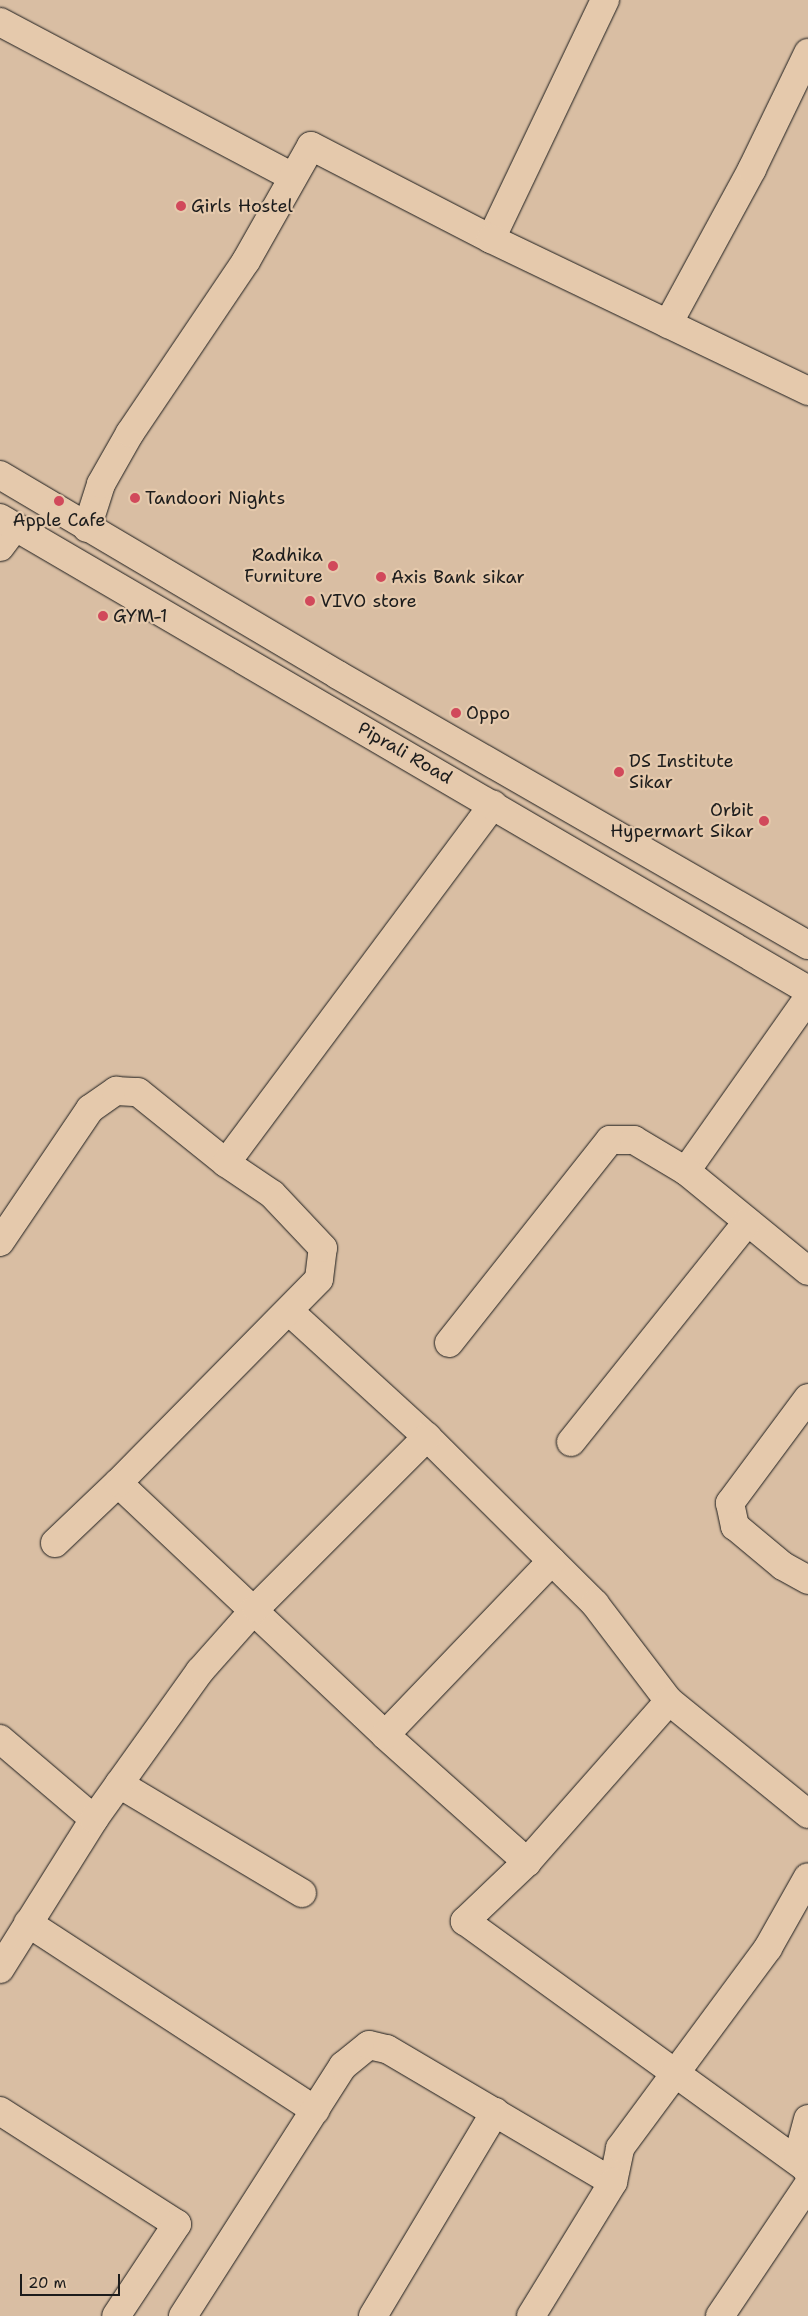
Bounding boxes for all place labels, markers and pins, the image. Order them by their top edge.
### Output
place label: Girls Hostel [191,195,293,217]
marker: Girls Hostel [175,200,187,212]
place label: Tandoori Nights [145,487,285,509]
marker: Tandoori Nights [129,492,141,504]
marker: Apple Cafe [53,495,65,507]
place label: Apple Cafe [13,509,105,531]
place label: Radhika Furniture [244,545,323,588]
marker: Radhika Furniture [327,560,339,572]
place label: Axis Bank sikar [391,566,525,588]
marker: Axis Bank sikar [375,571,387,583]
place label: VIVO store [320,590,417,612]
marker: VIVO store [304,595,316,607]
place label: GYM-1 [113,605,167,627]
marker: GYM-1 [97,610,109,622]
place label: Oppo [466,702,510,724]
marker: Oppo [450,707,462,719]
place label: DS Institute Sikar [629,751,734,794]
marker: DS Institute Sikar [613,766,625,778]
place label: Orbit Hypermart Sikar [610,800,754,842]
marker: Orbit Hypermart Sikar [758,815,770,827]

